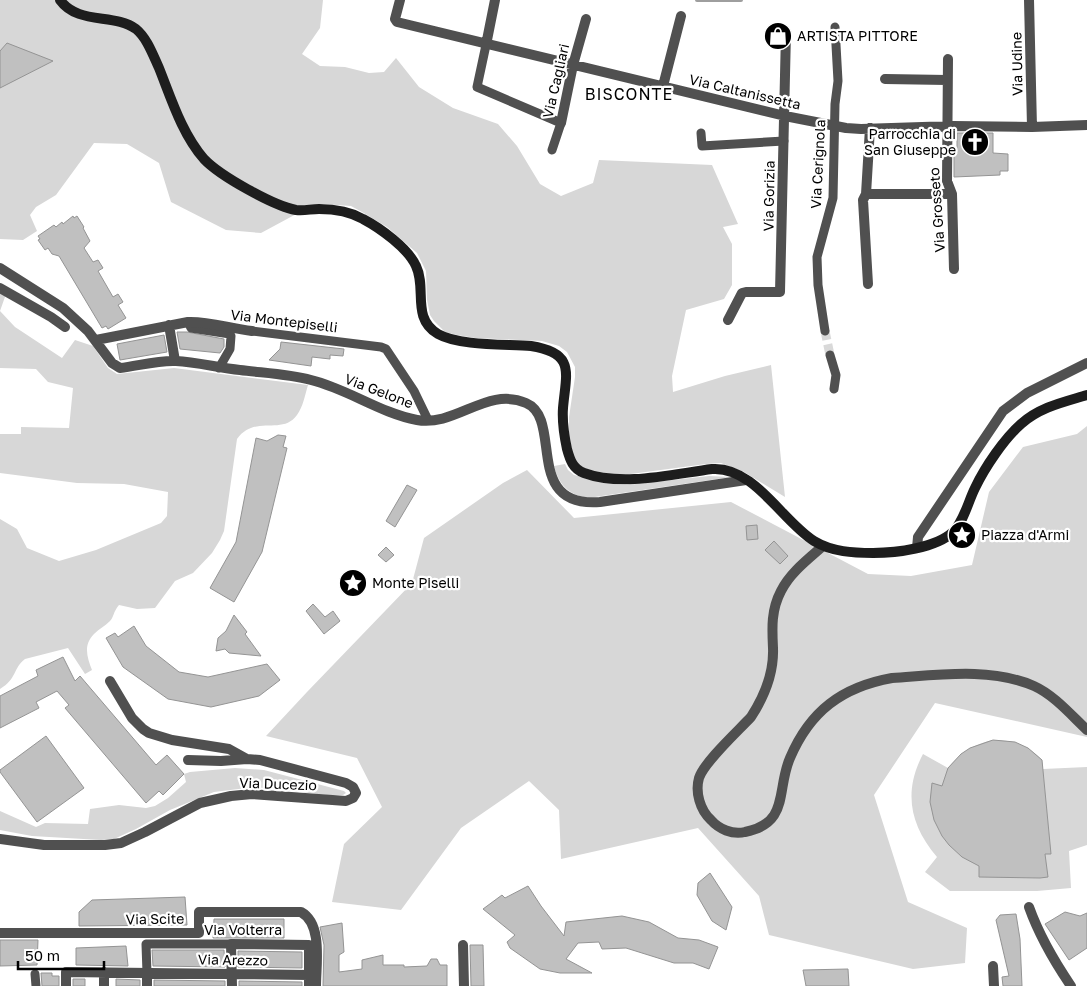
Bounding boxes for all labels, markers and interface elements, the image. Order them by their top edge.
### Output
shop icon: ARTISTA PITTORE [763,21,793,51]
place label: ARTISTA PITTORE [797,27,918,44]
street label: Via Udine [1007,32,1026,96]
street label: Via Cagliari [539,42,572,120]
street label: Via Caltanissetta [688,70,803,113]
district label: BISCONTE [585,84,673,104]
street label: Via Cerignola [807,119,828,209]
place label: Parrocchia di San Giuseppe [864,125,956,158]
church icon: Parrocchia di San Giuseppe [960,127,990,157]
street label: Via Gorizia [759,160,778,232]
street label: Via Grosseto [925,167,948,253]
street label: Via Montepiselli [230,305,339,336]
street label: Via Gelone [343,370,416,411]
place icon: Piazza d'Armi [947,520,977,550]
place label: Piazza d'Armi [981,526,1069,543]
place icon: Monte Piselli [338,568,368,598]
place label: Monte Piselli [372,574,459,591]
street label: Via Ducezio [239,774,317,793]
street label: Via Scite [126,909,184,928]
street label: Via Volterra [204,921,282,938]
scale bar [18,938,104,970]
text: 50 m [25,946,60,964]
street label: Via Arezzo [198,950,268,969]

